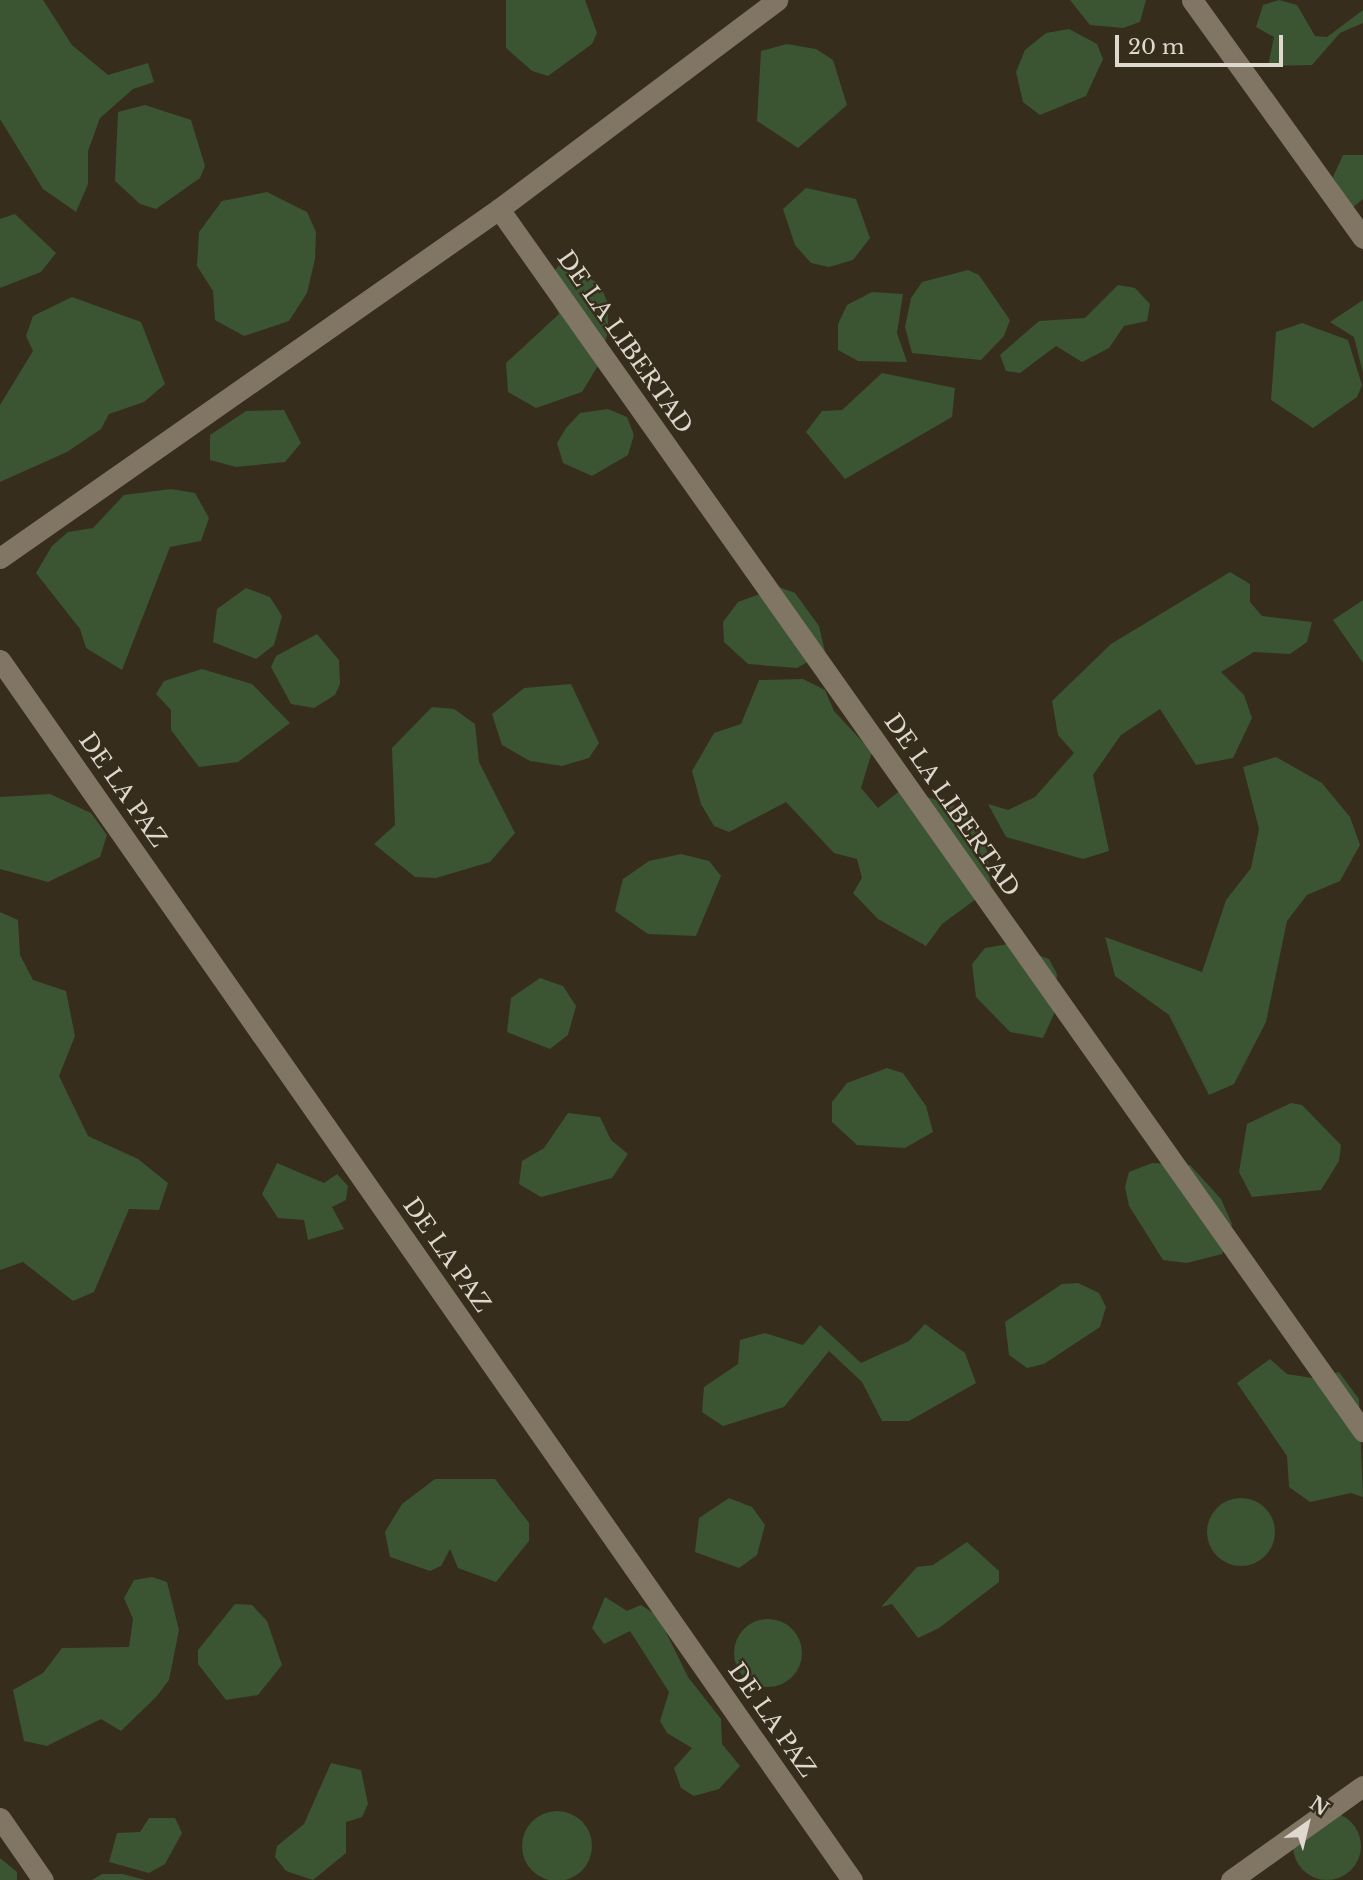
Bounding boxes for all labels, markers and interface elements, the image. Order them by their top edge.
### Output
scale bar [1118,21,1286,65]
text: 20 m [1128,34,1185,60]
street label: DE LA LIBERTAD [551,245,699,439]
street label: DE LA LIBERTAD [878,708,1026,902]
street label: DE LA PAZ [73,727,173,853]
street label: DE LA PAZ [397,1192,497,1318]
street label: DE LA PAZ [722,1657,822,1783]
north arrow [1272,1789,1342,1859]
text: N [1305,1792,1333,1821]

